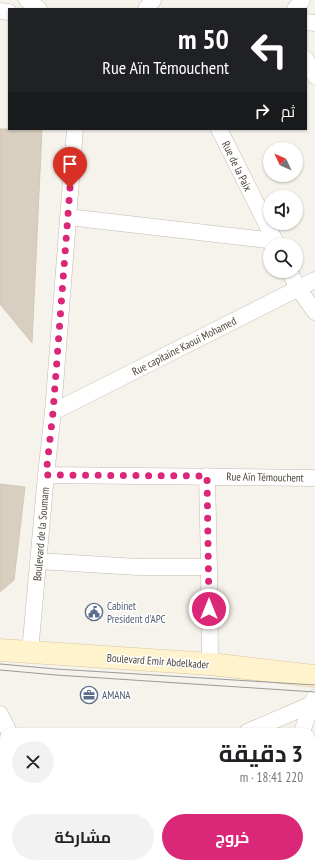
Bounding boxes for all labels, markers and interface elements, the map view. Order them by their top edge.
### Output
text: 50 m [178,20,229,57]
icon: left [243,24,295,76]
text: Rue Aïn Témouchent [102,56,229,79]
icon: right [251,100,273,122]
text: ثم [281,102,295,121]
street label: Rue de la Paix [219,139,255,194]
north arrow [263,142,303,182]
map controls [263,142,303,278]
pin [53,147,87,188]
icon: arrive [59,153,81,175]
button: sound [263,190,303,230]
button: search [263,238,303,278]
street label: Rue capitaine Kaoui Mohamed [129,314,239,378]
street label: Rue Aïn Témouchent [226,469,304,485]
street label: Boulevard de la Soumam [30,486,52,582]
position arrow [188,588,230,630]
place label: Cabinet President d'APC [107,599,166,626]
public building icon: Cabinet President d'APC [84,602,104,622]
street label: Boulevard Emir Abdelkader [106,650,210,672]
office icon: AMANA [79,685,99,705]
place label: AMANA [102,688,131,702]
text: 3 دقيقة [219,738,303,769]
button: close [12,741,54,783]
text: 220 m · 18:41 [240,769,303,786]
button: مشاركة [12,814,154,860]
button: خروج [162,814,303,860]

